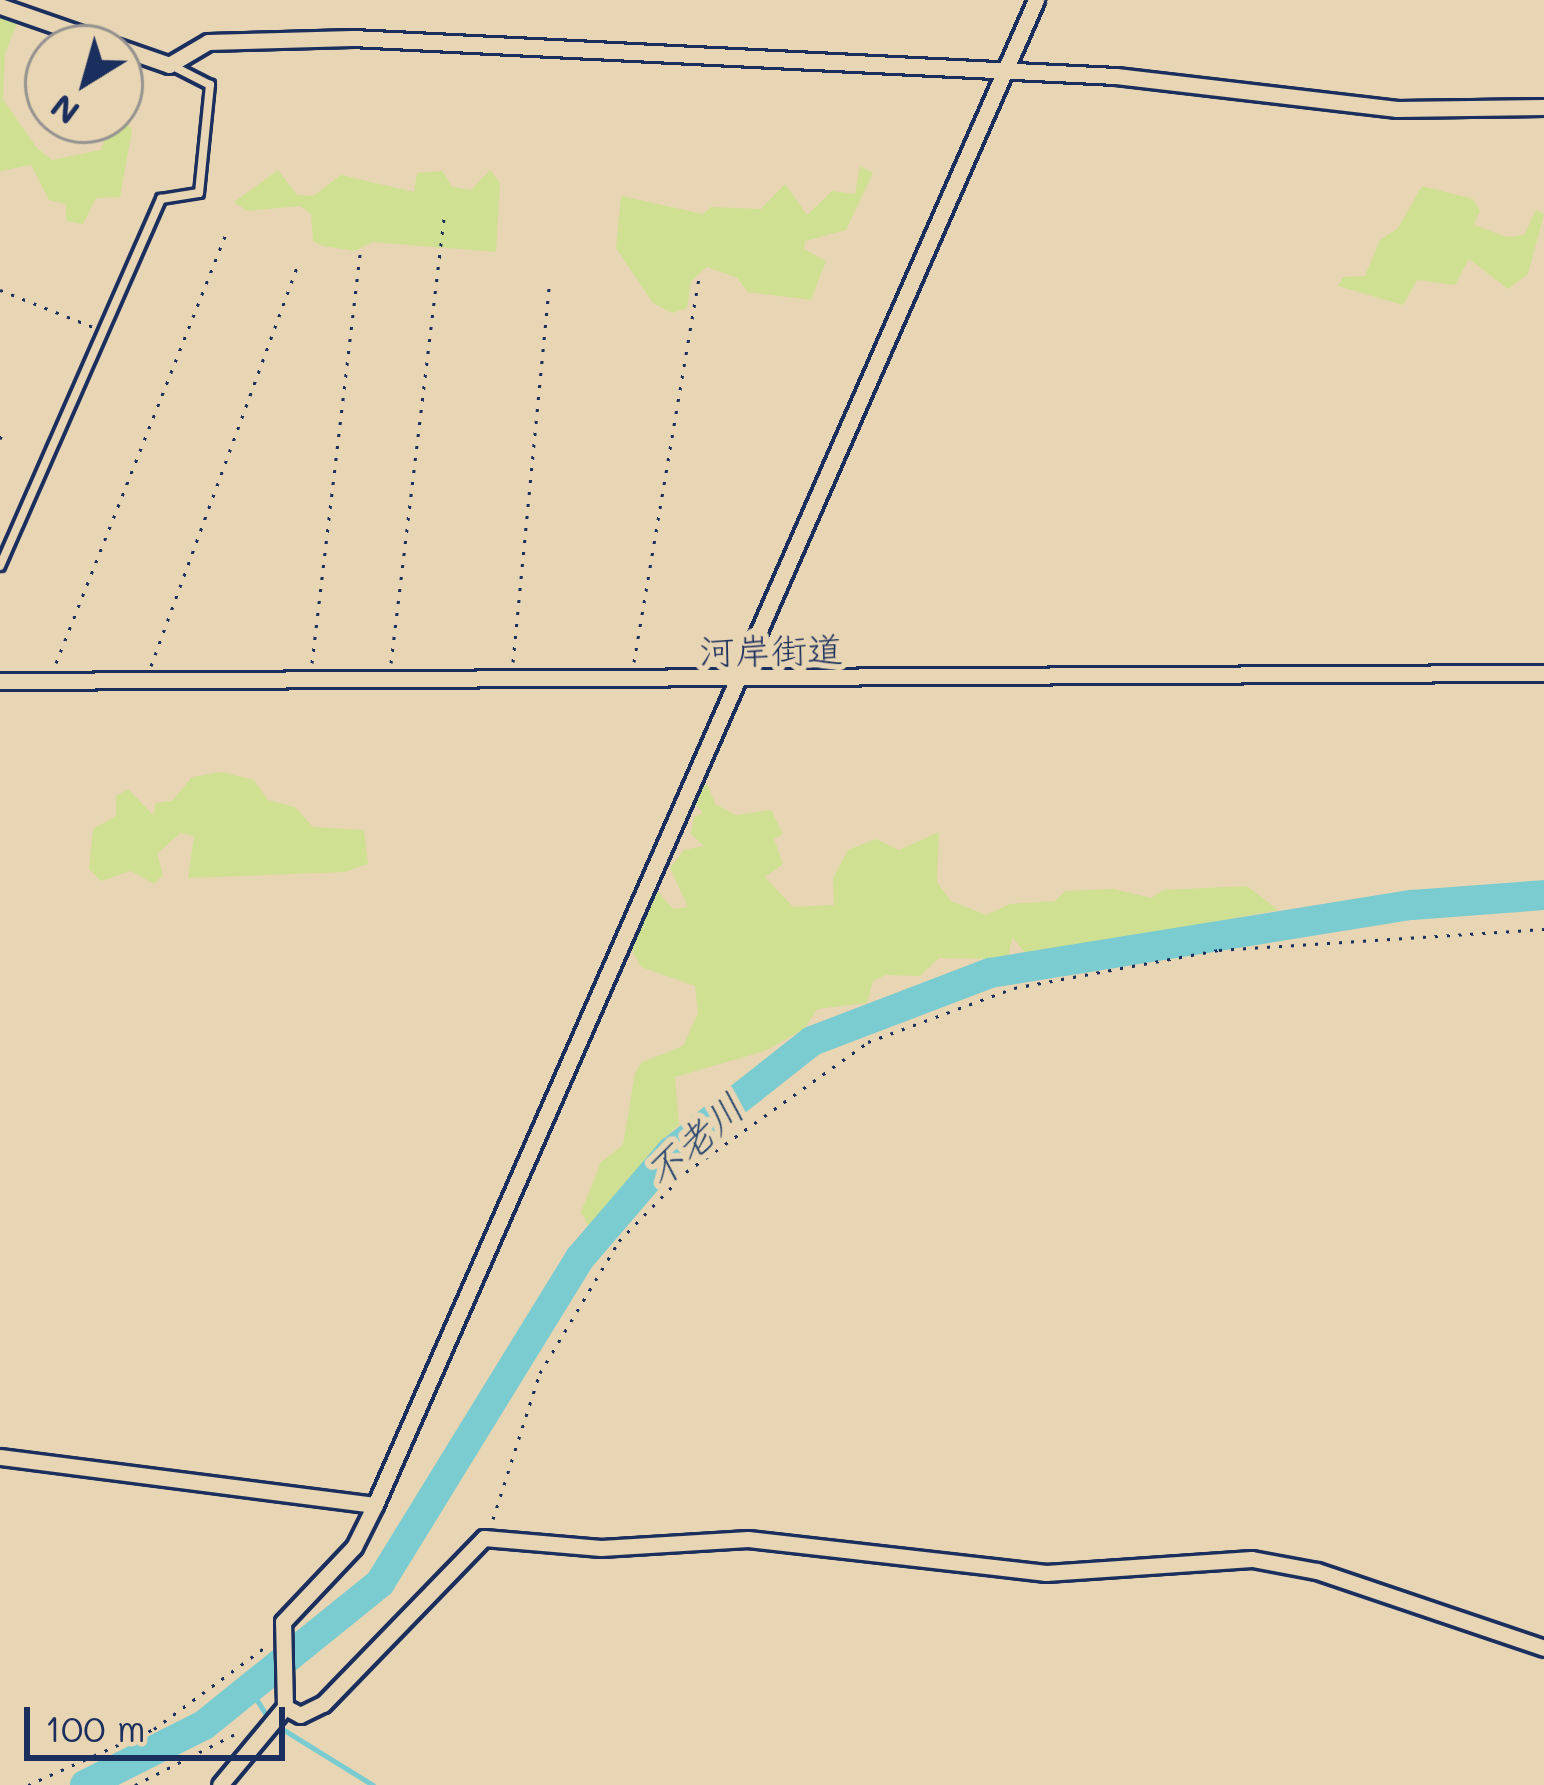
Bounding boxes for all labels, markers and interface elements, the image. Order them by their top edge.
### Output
north arrow [24,24,144,144]
text: N [41,86,87,135]
street label: 河岸街道 [699,626,843,672]
water label: 不老川 [635,1083,753,1197]
scale bar [30,1683,291,1757]
text: 100 m [45,1704,146,1751]

